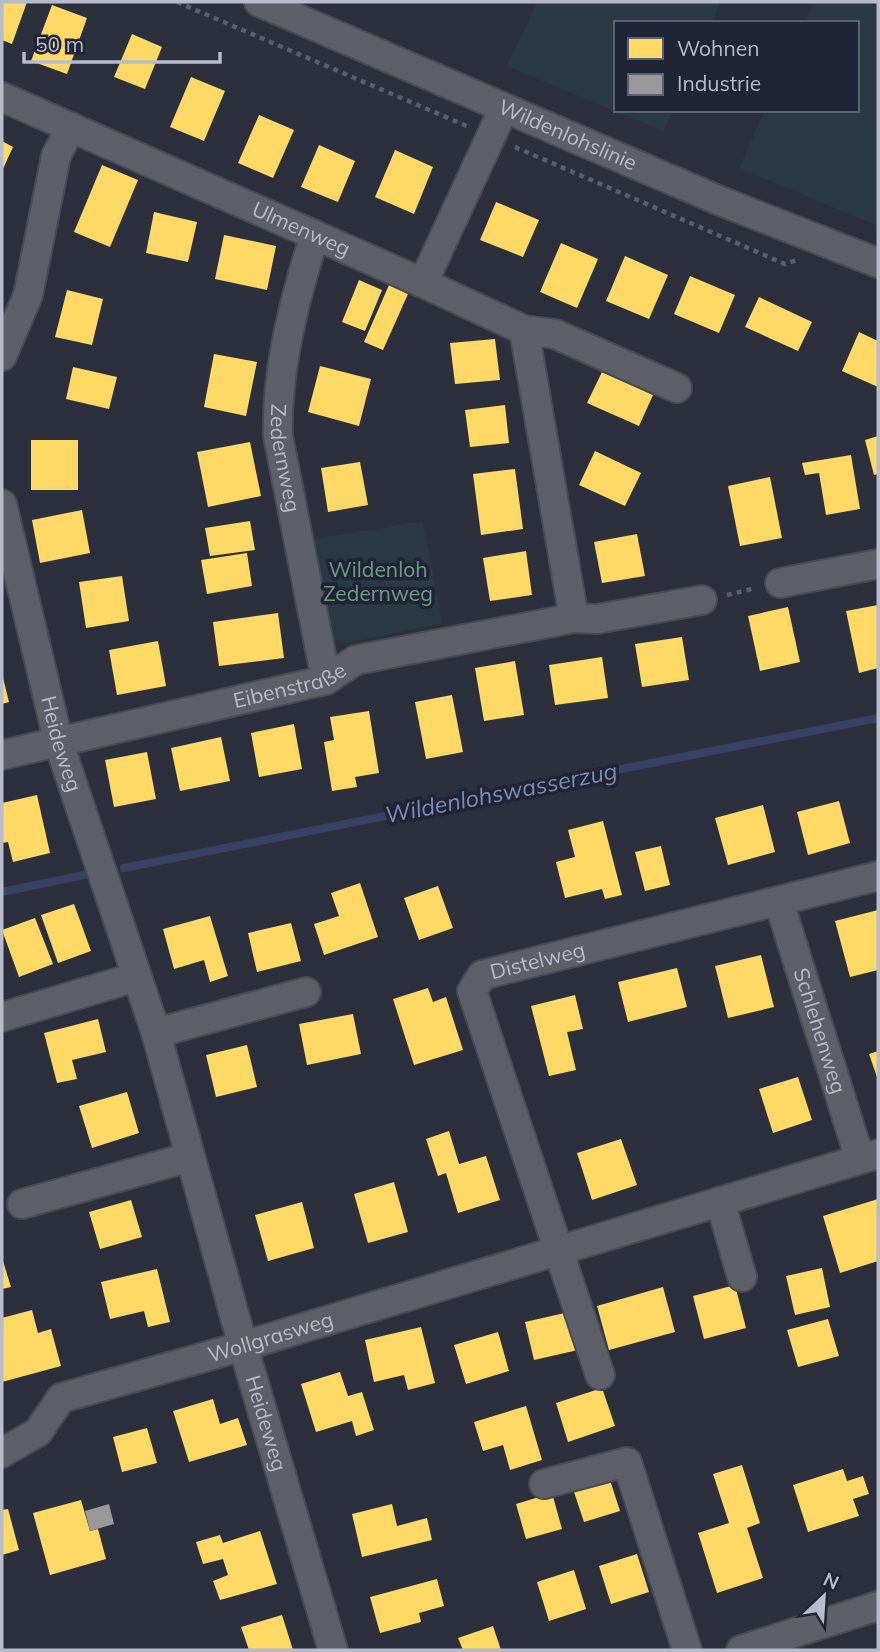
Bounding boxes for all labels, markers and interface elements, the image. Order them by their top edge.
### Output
scale bar [24,21,220,65]
legend [614,21,859,112]
text: 50 m [35,31,84,57]
text: Wohnen [677,35,759,61]
text: Industrie [677,70,761,96]
street label: Wildenlohslinie [495,93,641,175]
street label: Ulmenweg [248,195,355,261]
street label: Zedernweg [266,403,307,514]
park label: Wildenloh Zedernweg [323,556,433,606]
street label: Eibenstraße [231,656,351,713]
street label: Heideweg [36,693,88,795]
water label: Wildenlohswasserzug [382,756,620,829]
street label: Distelweg [487,936,588,984]
street label: Schlehenweg [789,964,853,1097]
street label: Wollgrasweg [205,1305,336,1367]
street label: Heideweg [240,1372,293,1474]
north arrow [789,1561,859,1631]
text: N [820,1567,843,1595]

